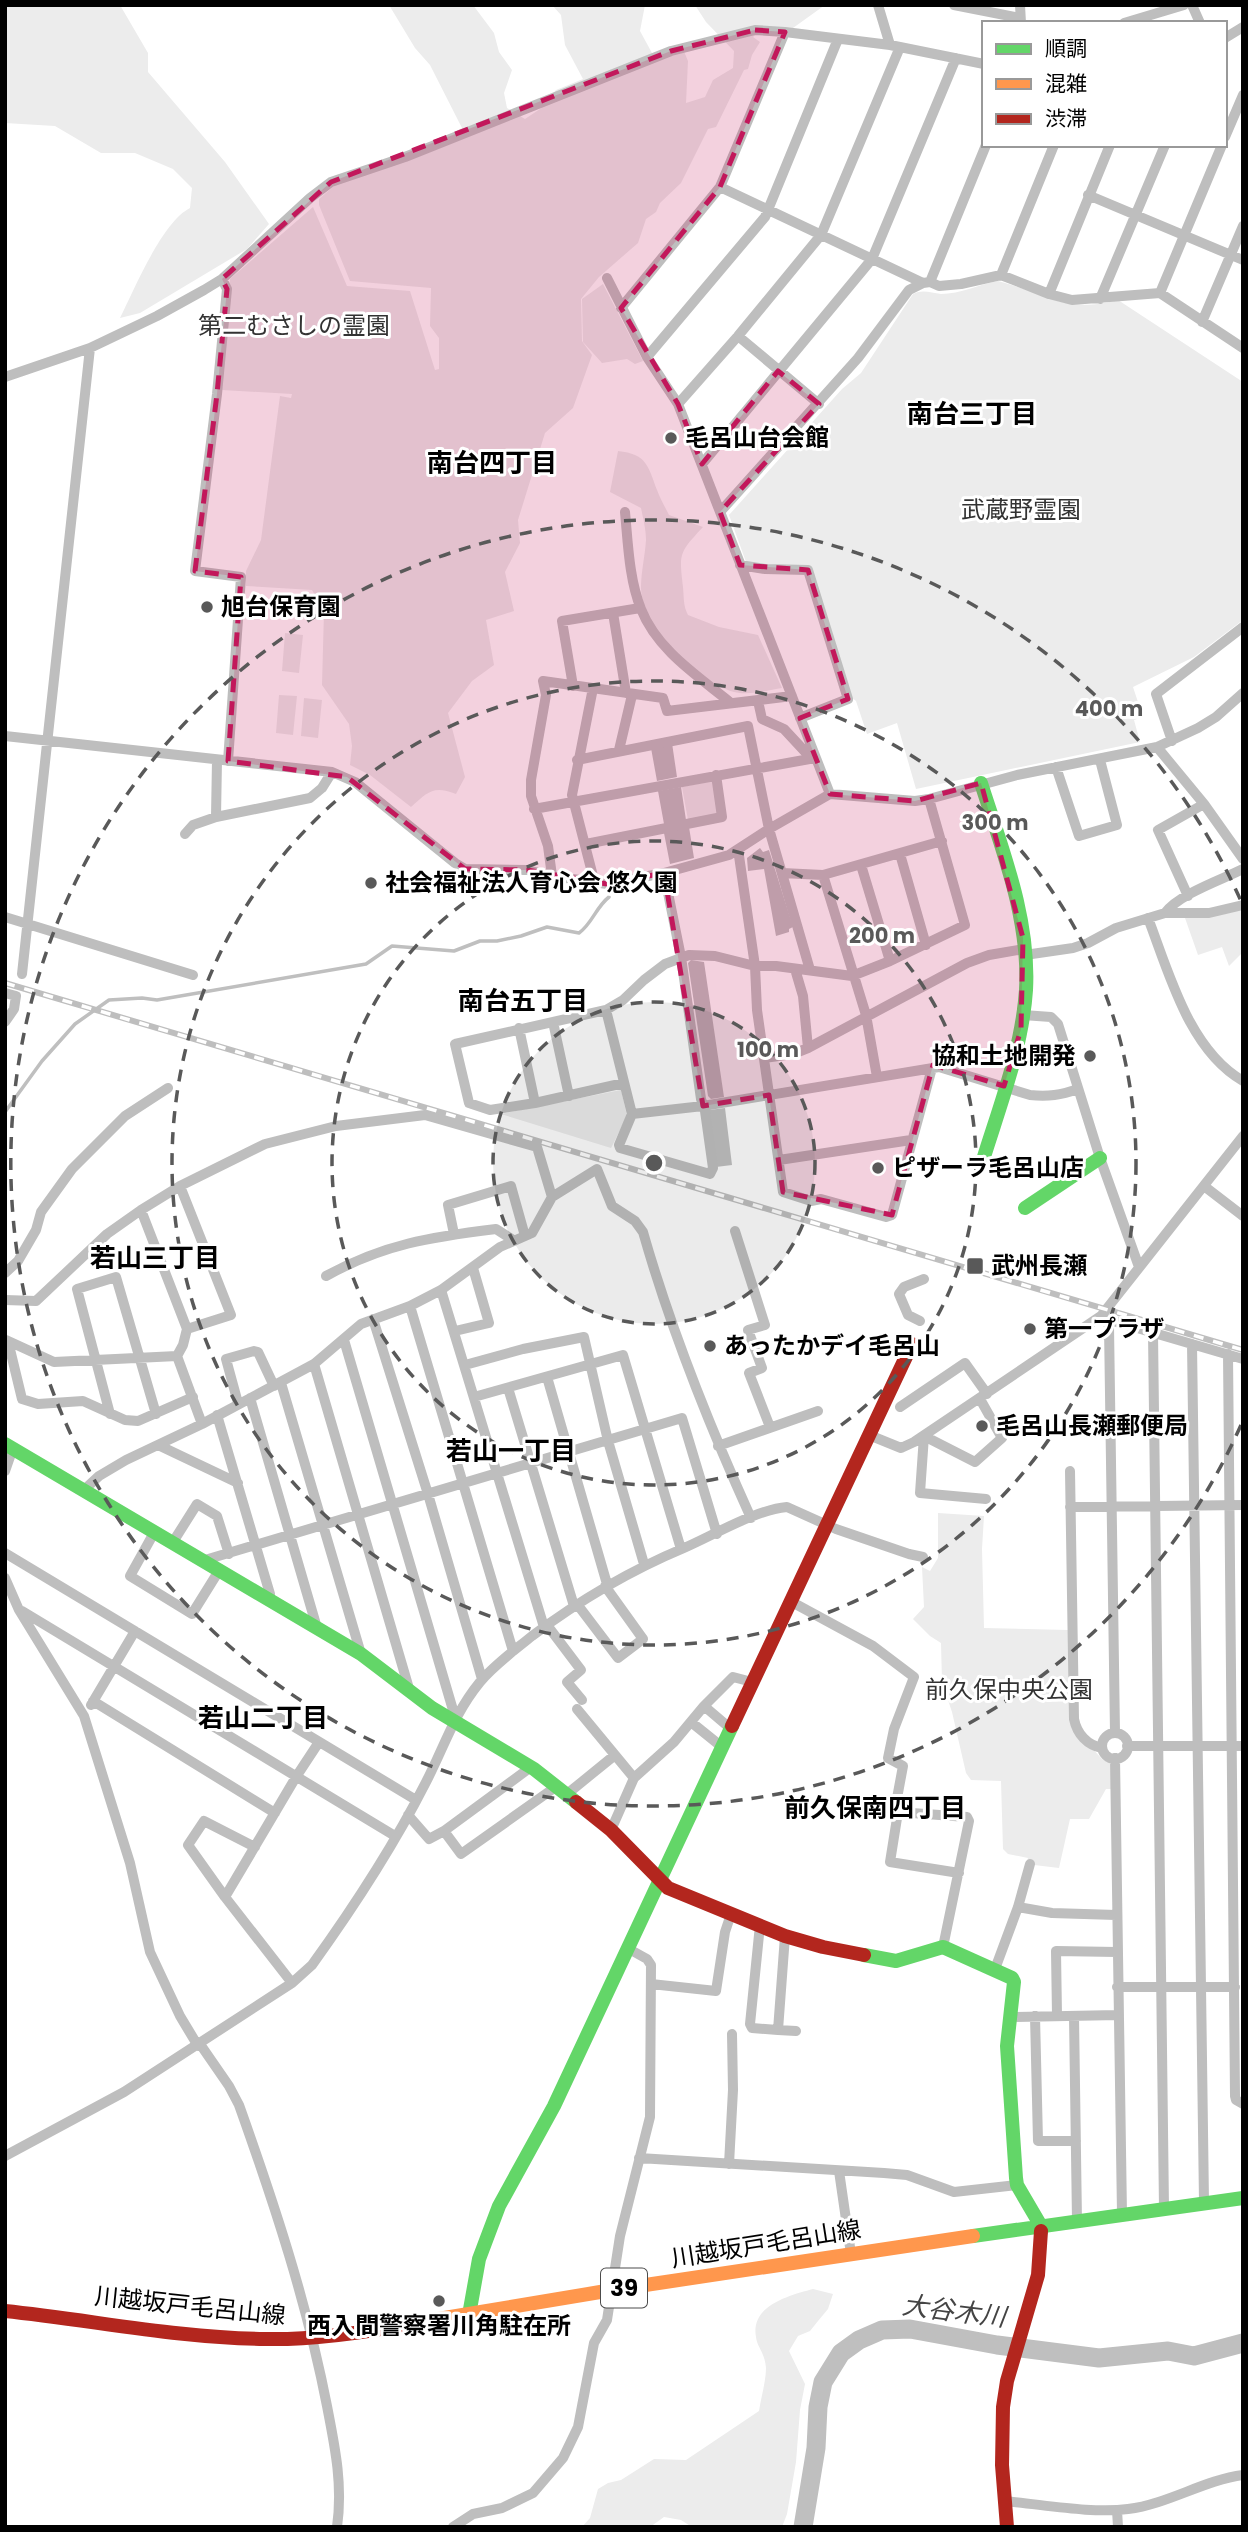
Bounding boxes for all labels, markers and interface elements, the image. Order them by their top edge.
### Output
legend [982,21,1227,147]
text: 順調 [1045,34,1087,63]
text: 混雑 [1045,69,1087,98]
text: 渋滞 [1045,104,1087,133]
park label: 第二むさしの霊園 [198,309,390,342]
district label: 南台三丁目 [907,396,1037,432]
place label: 毛呂山台会館 [685,421,829,454]
marker: 毛呂山台会館 [663,430,679,446]
district label: 南台四丁目 [427,445,557,481]
park label: 武蔵野霊園 [961,493,1081,526]
place label: 旭台保育園 [221,590,341,623]
marker: 旭台保育園 [199,599,215,615]
text: 400 m [1075,694,1143,723]
text: 300 m [962,808,1028,837]
place label: 社会福祉法人育心会 悠久園 [385,866,678,899]
marker: 社会福祉法人育心会 悠久園 [363,875,379,891]
text: 200 m [849,921,915,950]
district label: 南台五丁目 [458,983,588,1019]
text: 100 m [737,1035,799,1064]
place label: 協和土地開発 [932,1039,1076,1072]
marker: 協和土地開発 [1082,1048,1098,1064]
centre of rings [642,1151,666,1175]
place label: ピザーラ毛呂山店 [892,1151,1084,1184]
marker: ピザーラ毛呂山店 [870,1160,886,1176]
district label: 若山三丁目 [90,1240,220,1276]
place label: 武州長瀬 [991,1249,1087,1282]
marker: 武州長瀬 [965,1256,985,1276]
place label: 第一プラザ [1044,1312,1164,1345]
marker: 第一プラザ [1022,1321,1038,1337]
place label: あったかデイ毛呂山 [724,1329,940,1362]
marker: あったかデイ毛呂山 [702,1338,718,1354]
place label: 毛呂山長瀬郵便局 [996,1409,1188,1442]
marker: 毛呂山長瀬郵便局 [974,1418,990,1434]
district label: 若山一丁目 [446,1433,576,1469]
park label: 前久保中央公園 [925,1673,1093,1706]
district label: 若山二丁目 [198,1700,328,1736]
district label: 前久保南四丁目 [784,1790,966,1826]
street label: 川越坂戸毛呂山線 [669,2212,863,2275]
road number: 39 [601,2268,647,2308]
street label: 川越坂戸毛呂山線 [93,2279,287,2332]
water label: 大谷木川 [900,2287,1011,2336]
marker: 西入間警察署川角駐在所 [431,2293,447,2309]
place label: 西入間警察署川角駐在所 [307,2309,571,2342]

